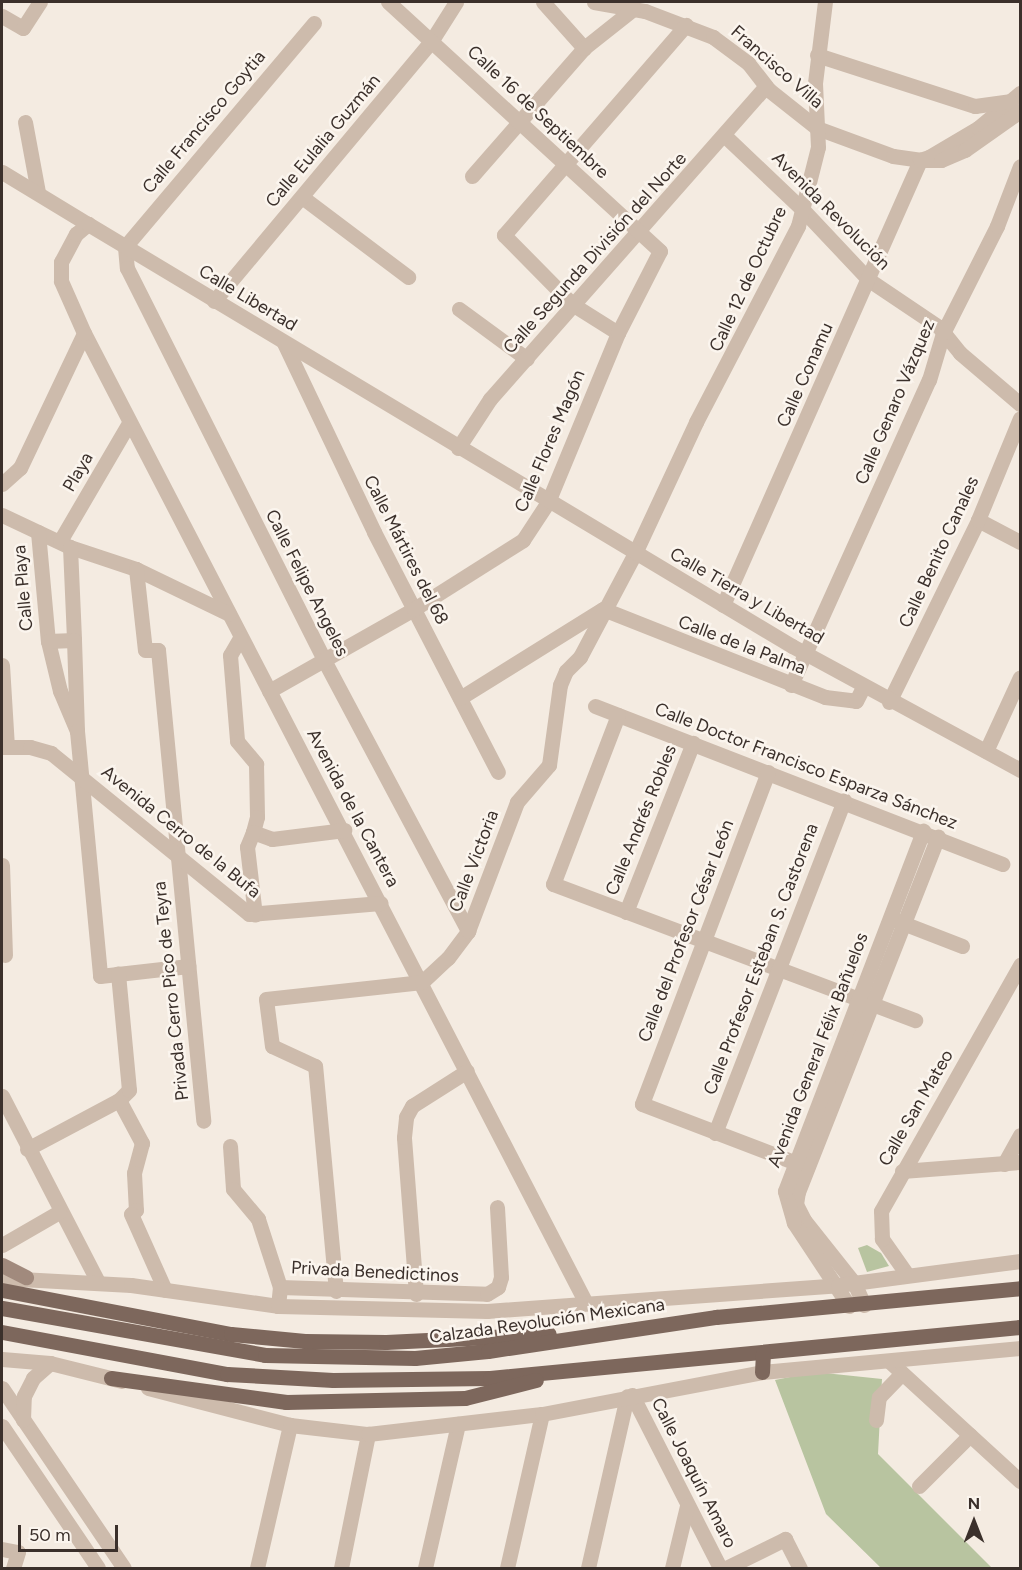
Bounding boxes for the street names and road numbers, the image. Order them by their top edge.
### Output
street label: Francisco Villa [726,21,828,113]
street label: Calle 16 de Septiembre [463,41,613,183]
street label: Calle Francisco Goytia [138,46,270,198]
street label: Calle Eulalia Guzmán [261,70,385,212]
street label: Avenida Revolución [767,147,895,275]
street label: Calle Segunda División del Norte [499,148,691,358]
street label: Calle 12 de Octubre [705,203,791,355]
street label: Calle Libertad [195,260,301,336]
street label: Calle Genaro Vázquez [850,316,940,488]
street label: Calle Conamu [772,319,838,431]
street label: Calle Flores Magón [510,366,590,516]
street label: Playa [58,448,98,496]
street label: Calle Mártires del 68 [359,472,453,628]
street label: Calle Benito Canales [894,473,984,631]
street label: Calle Felipe Angeles [261,506,353,660]
street label: Calle Tierra y Libertad [666,543,828,649]
street label: Calle Playa [8,544,38,632]
street label: Calle de la Palma [675,611,809,679]
street label: Calle Doctor Francisco Esparza Sánchez [652,698,960,834]
street label: Avenida de la Cantera [302,725,404,891]
street label: Calle Andrés Robles [601,742,681,898]
street label: Avenida Cerro de la Bufa [97,761,265,903]
street label: Calle Victoria [445,807,503,915]
street label: Calle del Profesor César León [634,817,738,1045]
street label: Calle Profesor Esteban S. Castorena [699,820,823,1098]
street label: Privada Cerro Pico de Teyra [149,880,193,1102]
street label: Avenida General Félix Bañuelos [763,929,873,1171]
street label: Calle San Mateo [874,1046,958,1170]
street label: Privada Benedictinos [290,1257,460,1287]
street label: Calzada Revolución Mexicana [428,1294,666,1348]
street label: Calle Joaquín Amaro [647,1394,741,1552]

